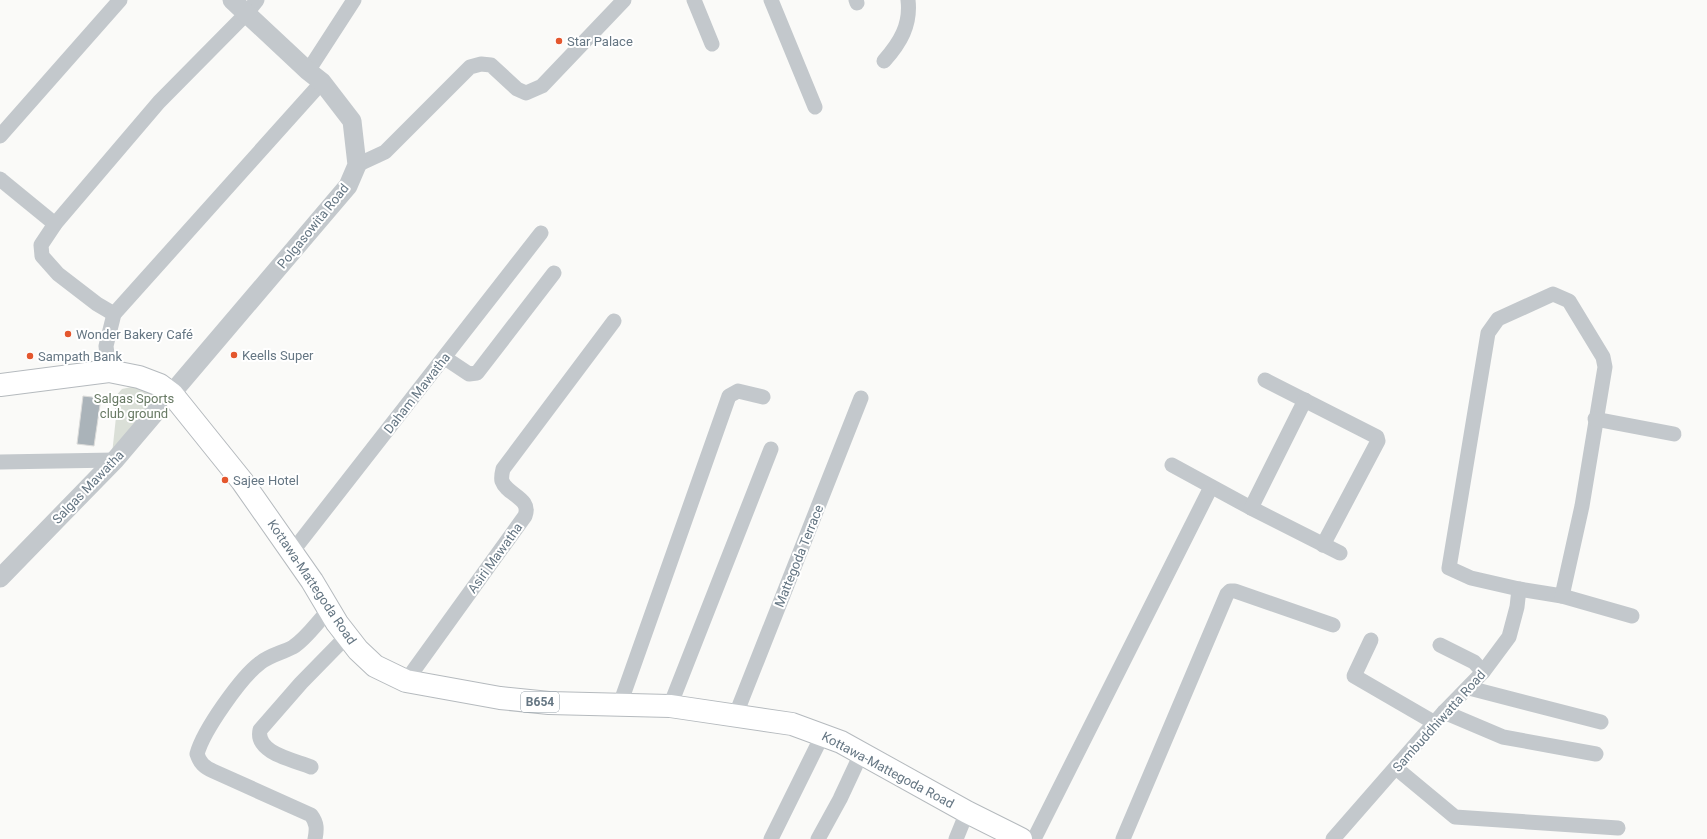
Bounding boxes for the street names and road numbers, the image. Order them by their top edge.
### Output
street label: Polgasowita Road [274,181,352,271]
street label: Daham Mawatha [381,350,453,436]
street label: Salgas Mawatha [49,447,127,527]
street label: Mattegoda Terrace [772,502,826,609]
street label: Kottawa-Mattegoda Road [265,517,359,647]
street label: Asiri Mawatha [465,520,525,596]
street label: Sambuddhiwatta Road [1390,667,1488,775]
road number: B654 [521,692,559,712]
street label: Kottawa-Mattegoda Road [819,729,957,811]

